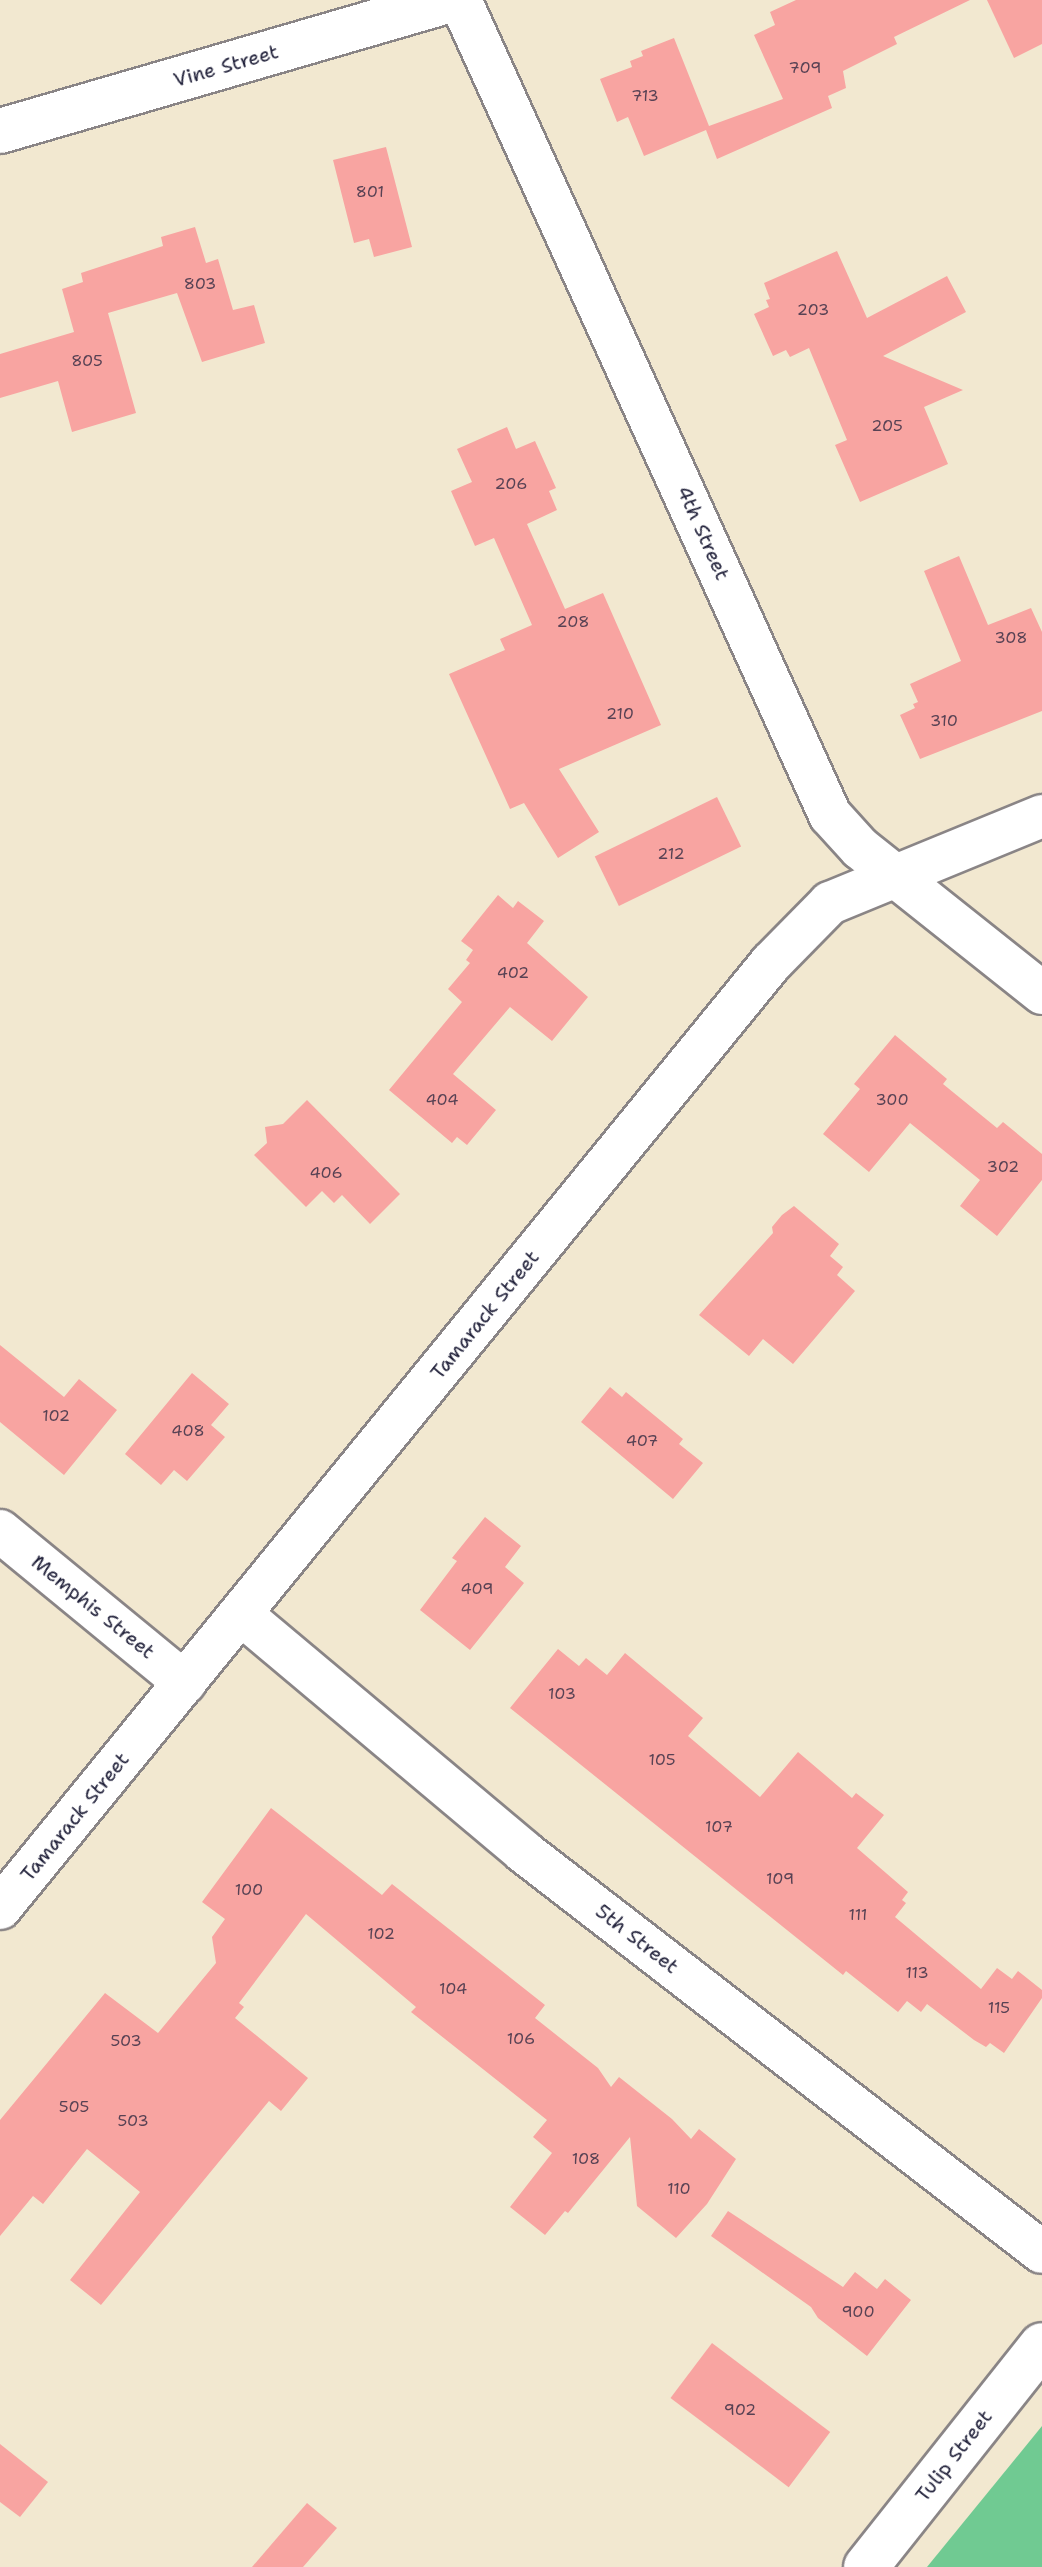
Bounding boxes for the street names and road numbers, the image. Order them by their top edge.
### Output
street label: Vine Street [171,40,281,92]
street label: 4th Street [672,482,734,584]
street label: Tamarack Street [426,1246,544,1384]
street label: Memphis Street [27,1550,159,1664]
street label: Tamarack Street [16,1748,134,1886]
street label: 5th Street [591,1899,683,1979]
street label: Tulip Street [911,2405,997,2507]

